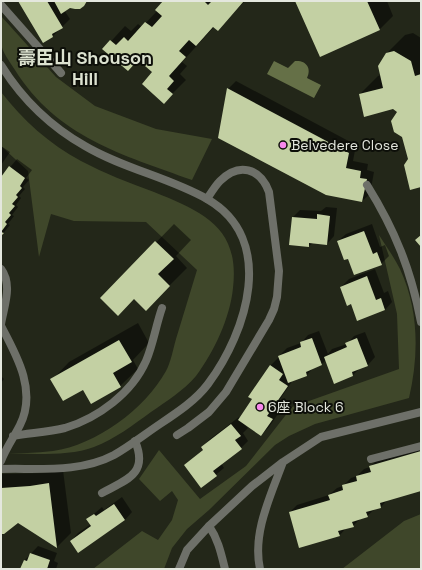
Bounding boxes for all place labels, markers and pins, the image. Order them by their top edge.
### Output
place label: Belvedere Close [291,136,398,154]
marker: Belvedere Close [278,140,288,150]
place label: 6座 Block 6 [268,398,344,416]
marker: 6座 Block 6 [255,402,265,412]

